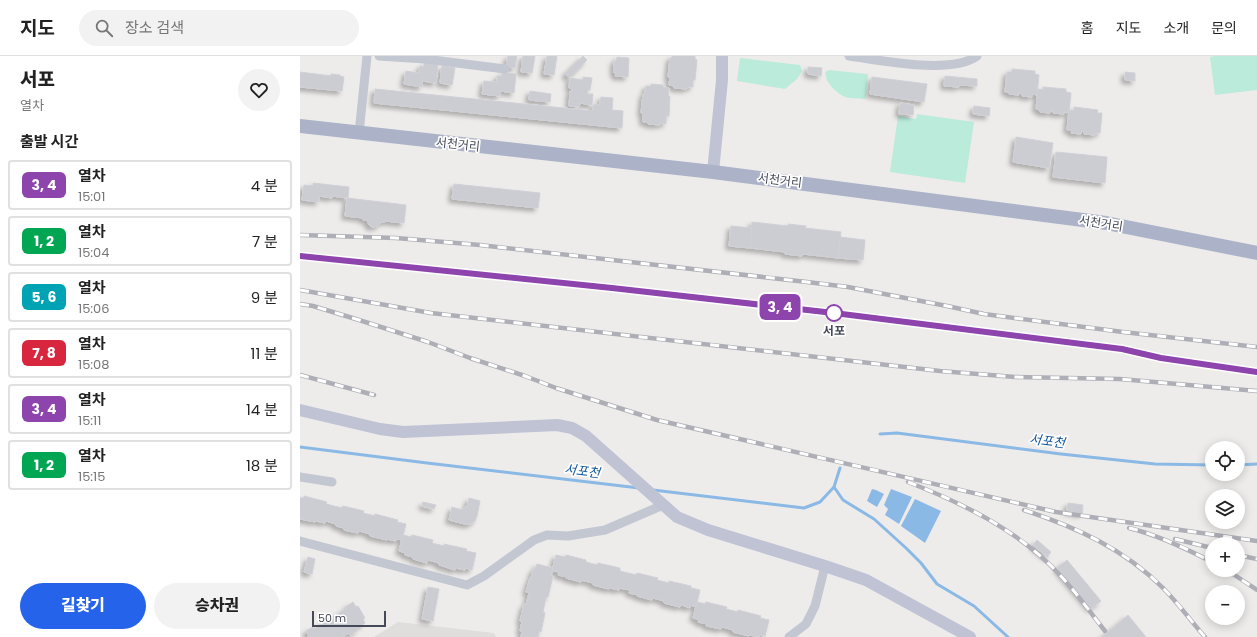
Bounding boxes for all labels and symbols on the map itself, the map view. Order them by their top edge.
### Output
street label: 서천거리 [435,133,481,155]
street label: 서천거리 [757,169,803,191]
street label: 서천거리 [1078,211,1124,235]
line badge: 3, 4 [752,294,808,320]
marker: 서포 [825,304,843,322]
place label: 서포 [823,322,845,339]
water label: 서포천 [1028,429,1067,453]
water label: 서포천 [563,459,602,483]
scale bar [312,609,386,628]

